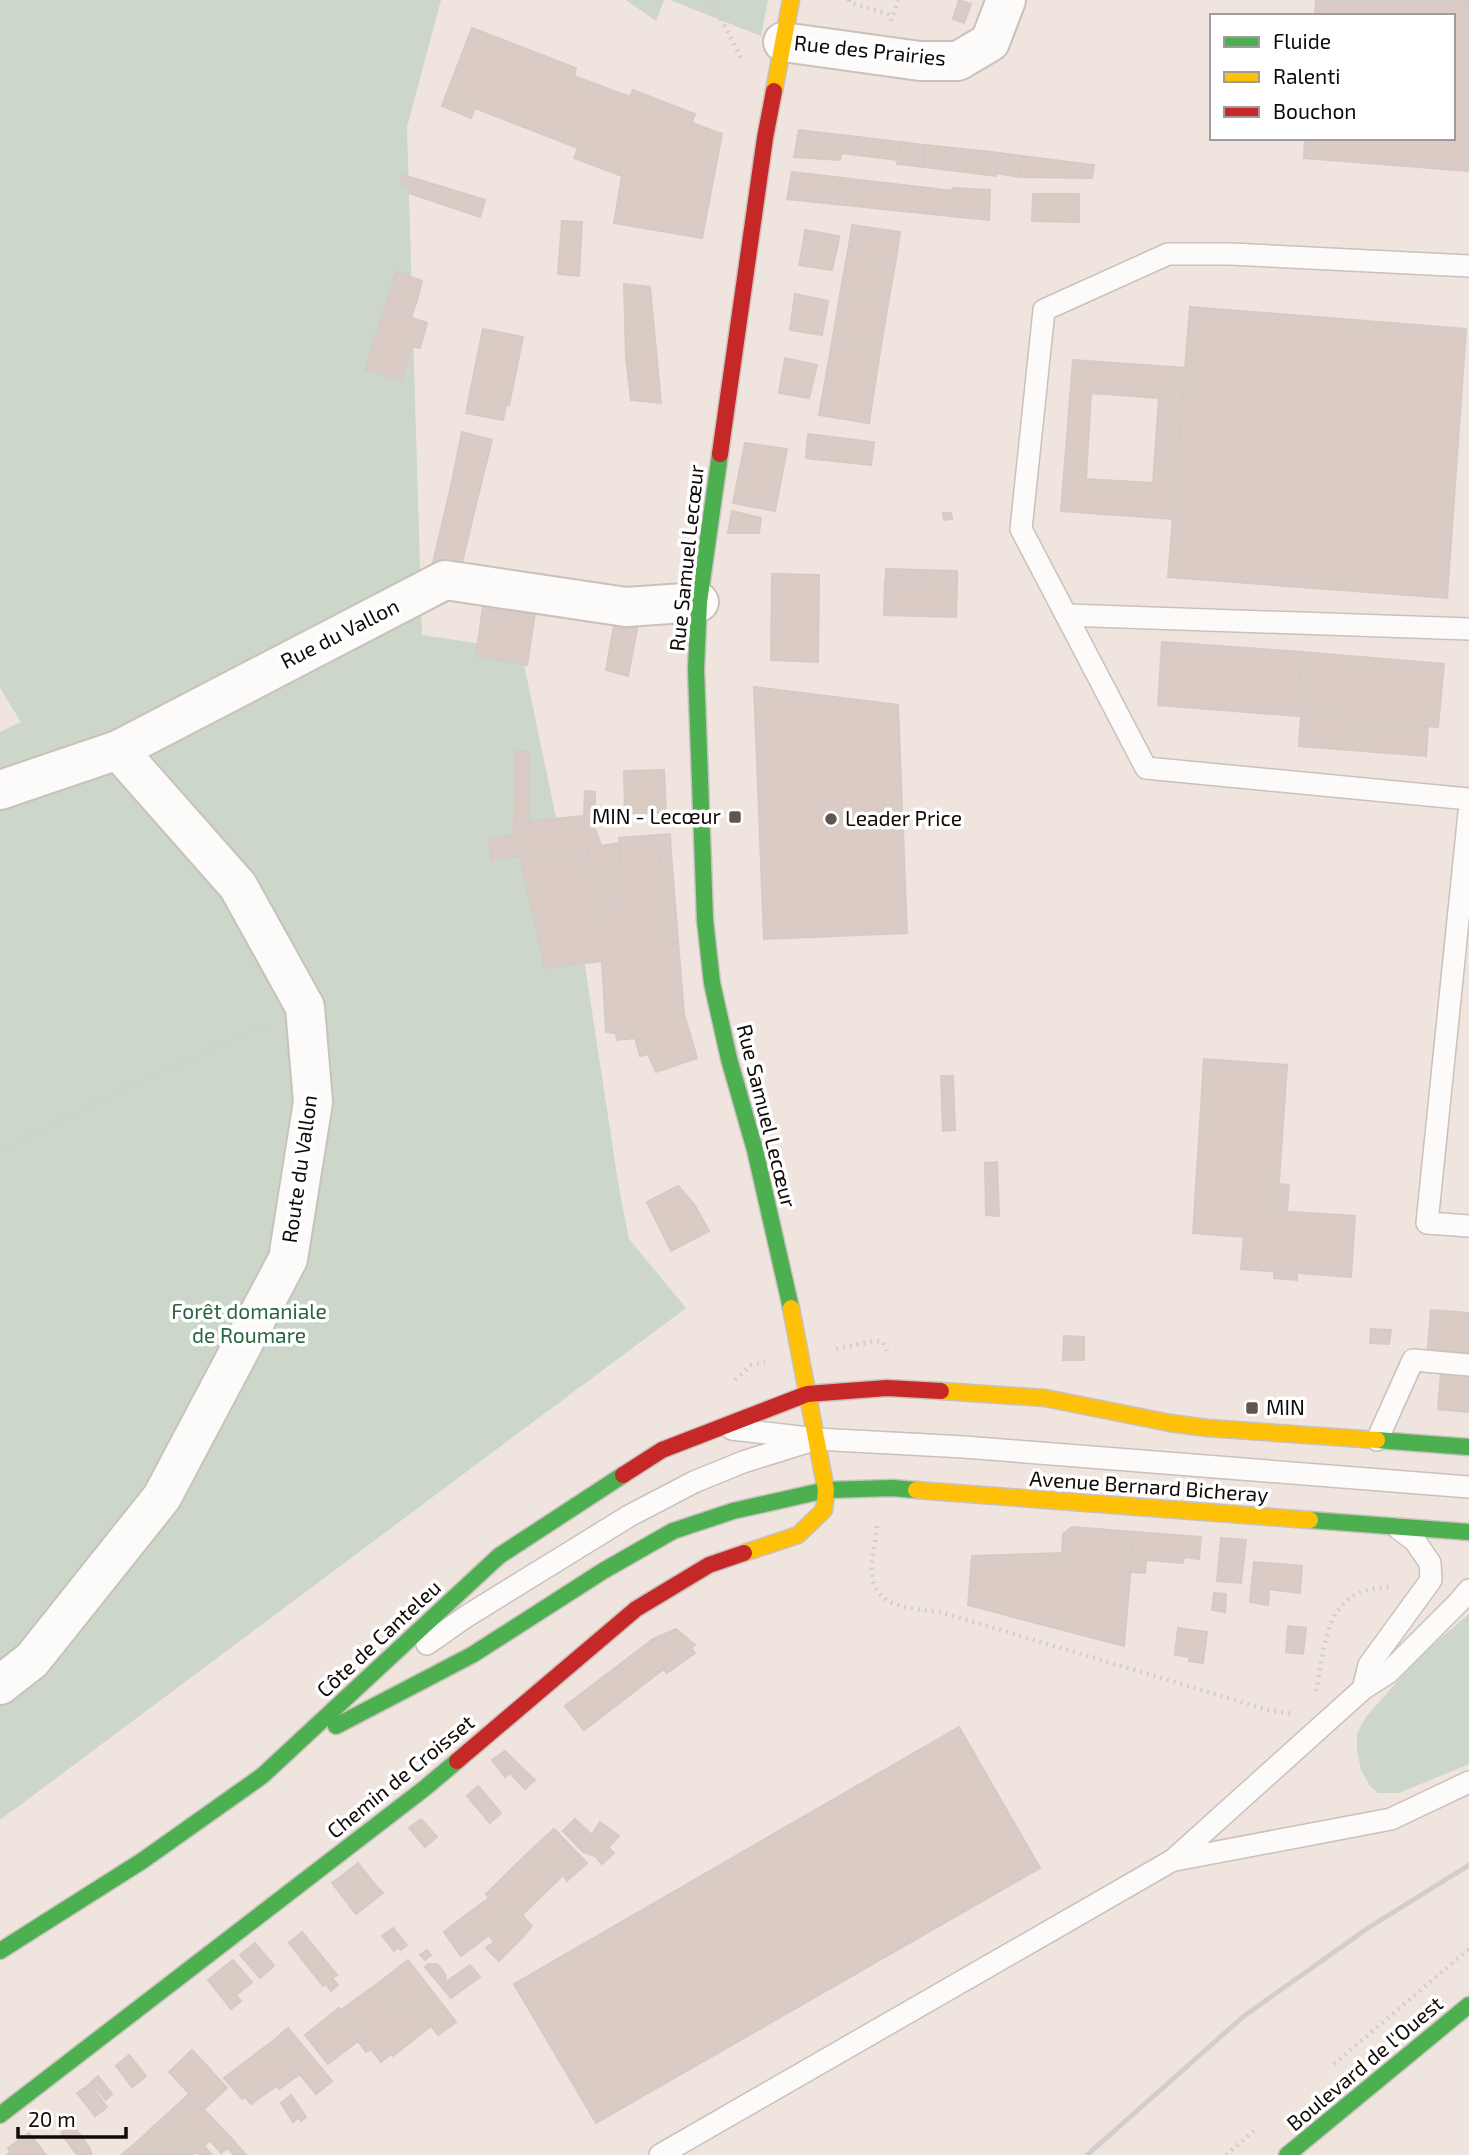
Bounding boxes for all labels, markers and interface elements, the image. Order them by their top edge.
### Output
legend [1210,14,1455,140]
text: Fluide [1273,28,1331,53]
street label: Rue des Prairies [793,29,947,70]
text: Ralenti [1273,63,1340,88]
text: Bouchon [1273,98,1357,123]
street label: Rue Samuel Lecœur [663,463,708,653]
street label: Rue du Vallon [276,592,403,673]
place label: MIN - Lecœur [592,803,722,828]
place label: Leader Price [845,805,962,830]
marker: MIN - Lecœur [727,809,743,825]
marker: Leader Price [823,811,839,827]
street label: Rue Samuel Lecœur [733,1021,802,1210]
street label: Route du Vallon [276,1093,321,1244]
park label: Forêt domaniale de Roumare [171,1298,327,1347]
place label: MIN [1266,1394,1305,1419]
marker: MIN [1244,1400,1260,1416]
street label: Avenue Bernard Bicheray [1029,1465,1269,1506]
street label: Côte de Canteleu [311,1574,445,1702]
street label: Chemin de Croisset [322,1709,479,1843]
street label: Boulevard de l'Ouest [1281,1990,1447,2135]
scale bar [18,2096,126,2140]
text: 20 m [28,2106,76,2131]

